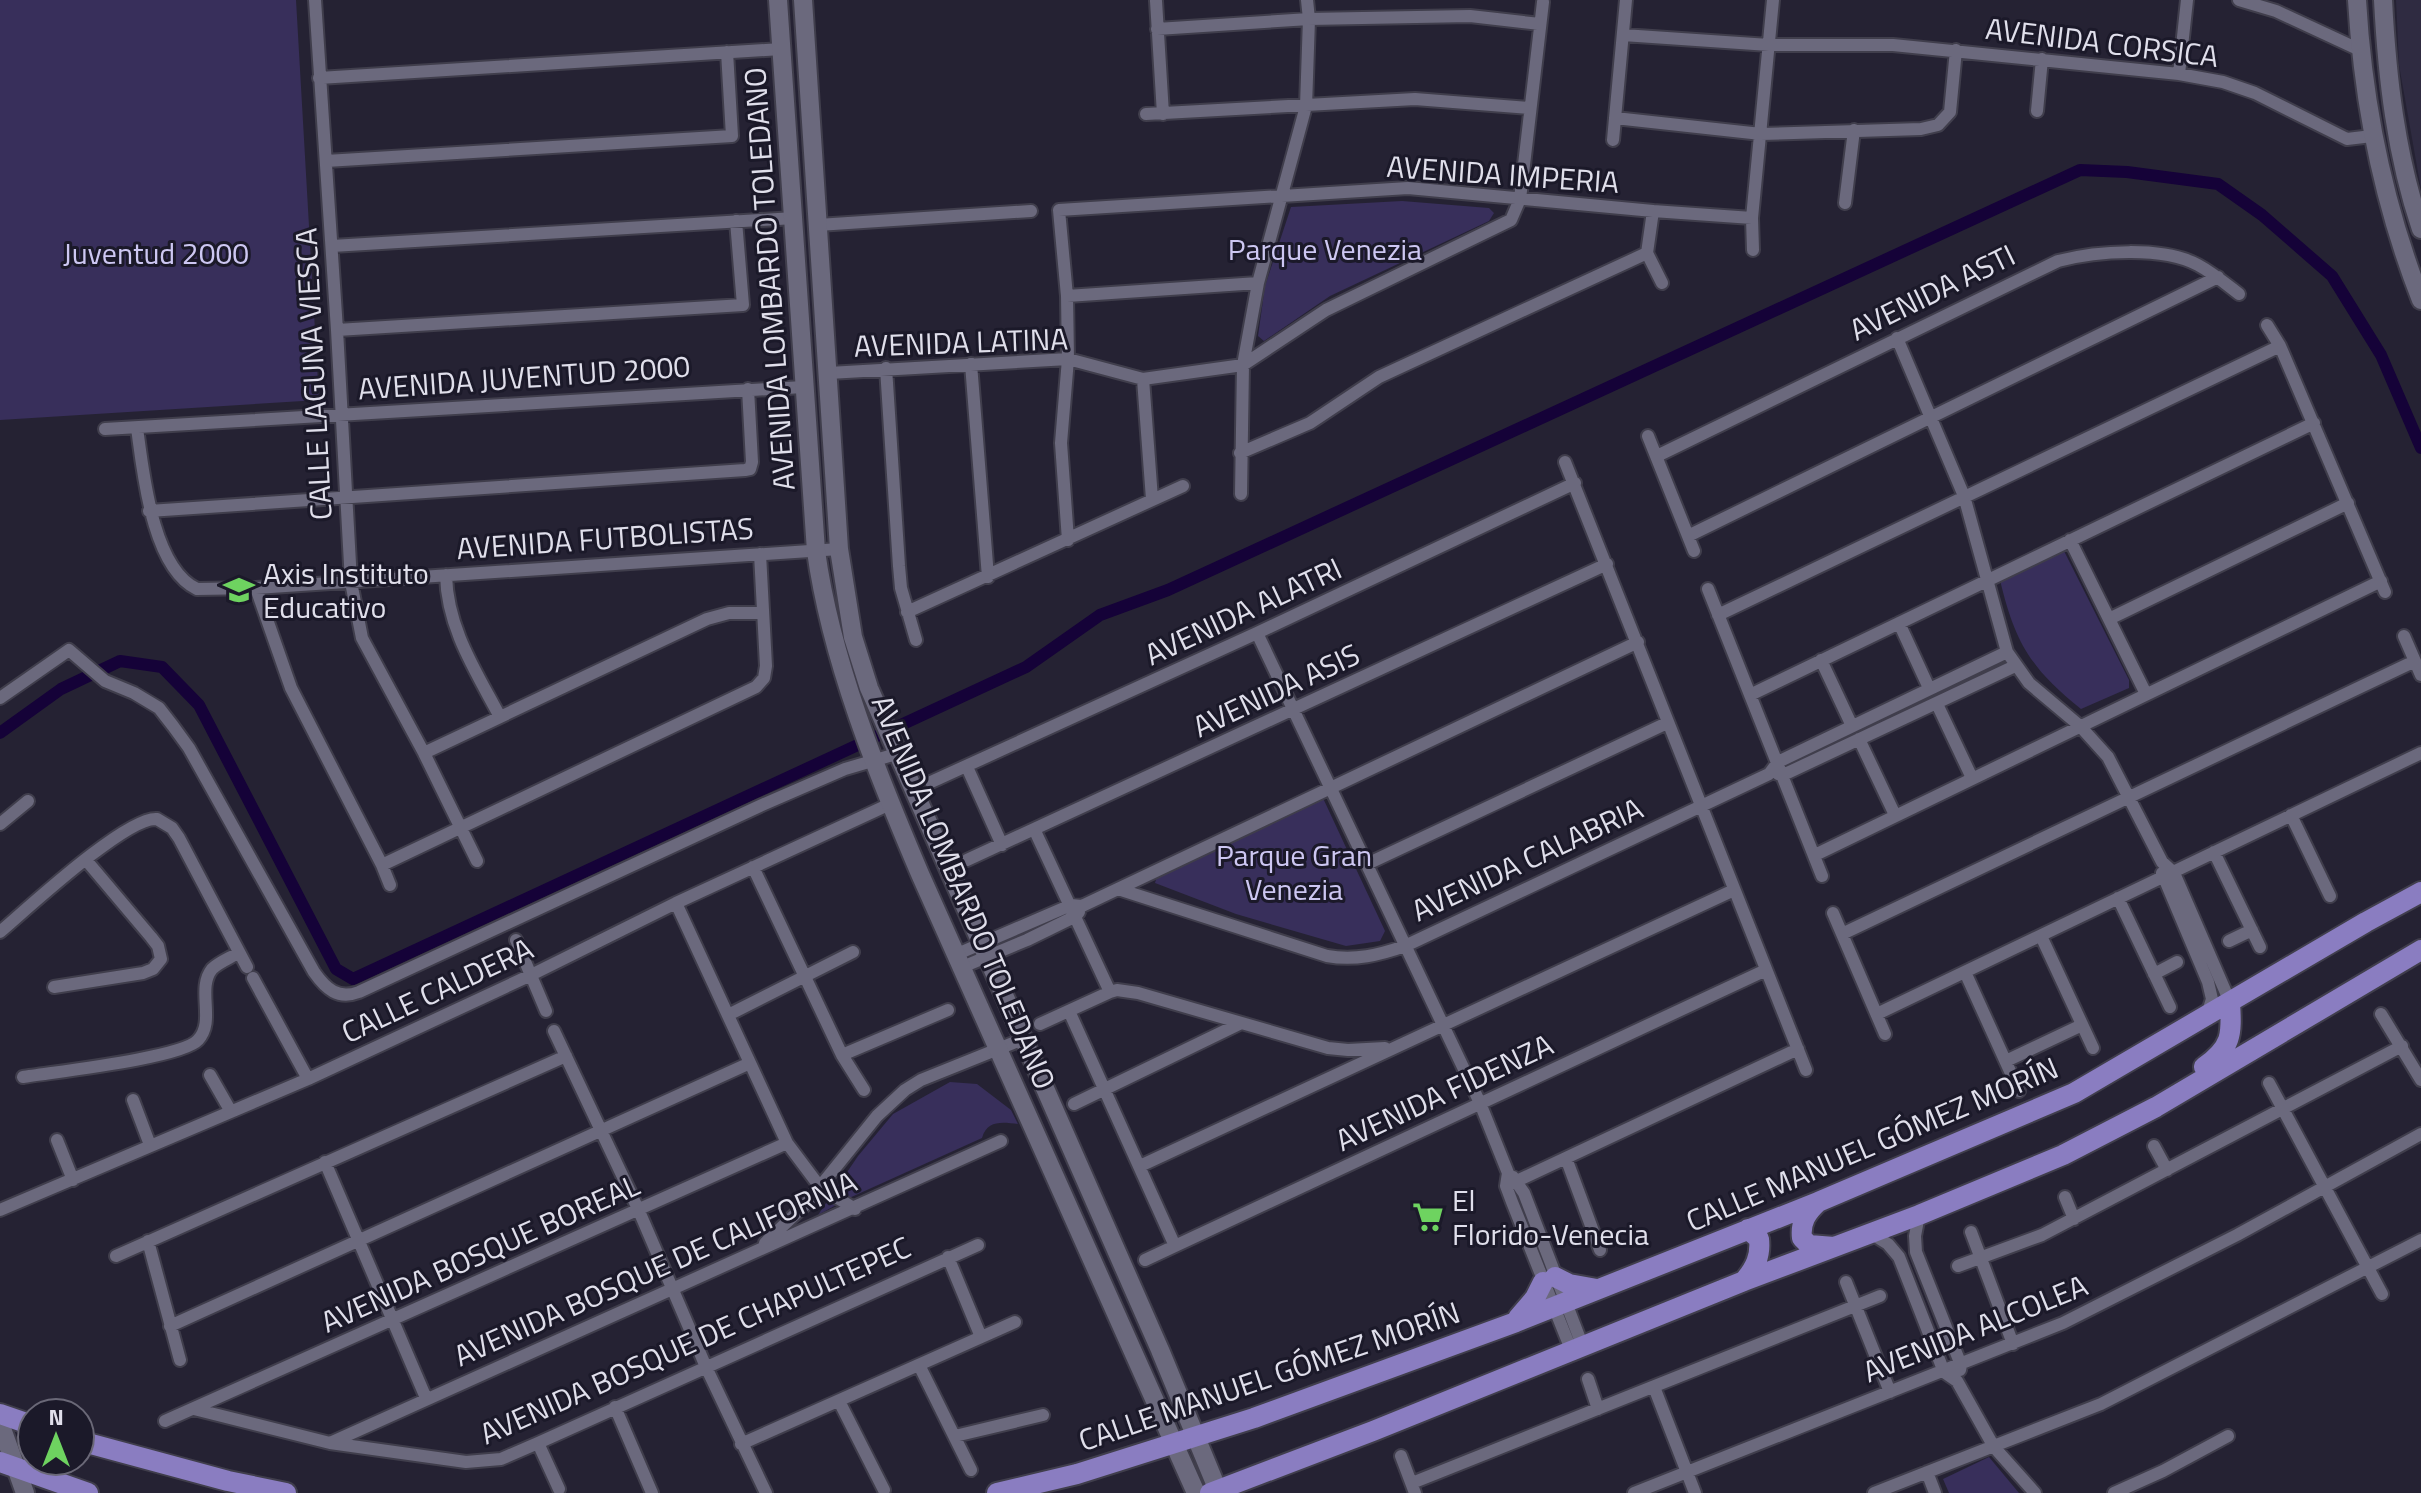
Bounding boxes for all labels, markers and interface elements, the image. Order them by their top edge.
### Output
street label: AVENIDA CORSICA [1983,5,2221,79]
street label: AVENIDA LOMBARDO TOLEDANO [731,66,807,492]
street label: AVENIDA IMPERIA [1385,143,1621,205]
park label: Parque Venezia [1228,226,1422,272]
street label: CALLE LAGUNA VIESCA [282,227,344,521]
park label: Juventud 2000 [63,230,249,276]
street label: AVENIDA ASTI [1841,232,2023,352]
street label: AVENIDA LATINA [853,315,1069,369]
street label: AVENIDA JUVENTUD 2000 [356,342,692,412]
street label: AVENIDA FUTBOLISTAS [455,505,755,571]
street label: AVENIDA ALATRI [1137,545,1349,677]
place label: Axis Instituto Educativo [263,550,429,630]
school or university icon: Axis Instituto Educativo [222,573,256,607]
street label: AVENIDA ASIS [1185,631,1367,749]
street label: AVENIDA LOMBARDO TOLEDANO [860,688,1068,1096]
street label: AVENIDA CALABRIA [1404,785,1650,933]
park label: Parque Gran Venezia [1216,832,1372,912]
street label: CALLE CALDERA [334,925,541,1055]
street label: AVENIDA FIDENZA [1328,1021,1561,1163]
street label: CALLE MANUEL GÓMEZ MORÍN [1679,1045,2065,1243]
street label: AVENIDA BOSQUE DE CALIFORNIA [446,1158,864,1378]
street label: AVENIDA BOSQUE BOREAL [313,1162,647,1344]
place label: El Florido-Venecia [1452,1177,1649,1257]
supermarket icon: El Florido-Venecia [1411,1200,1445,1234]
street label: AVENIDA BOSQUE DE CHAPULTEPEC [472,1224,918,1456]
street label: AVENIDA ALCOLEA [1856,1262,2094,1394]
street label: CALLE MANUEL GÓMEZ MORÍN [1072,1289,1466,1463]
north arrow [16,1397,96,1477]
text: N [48,1400,64,1434]

